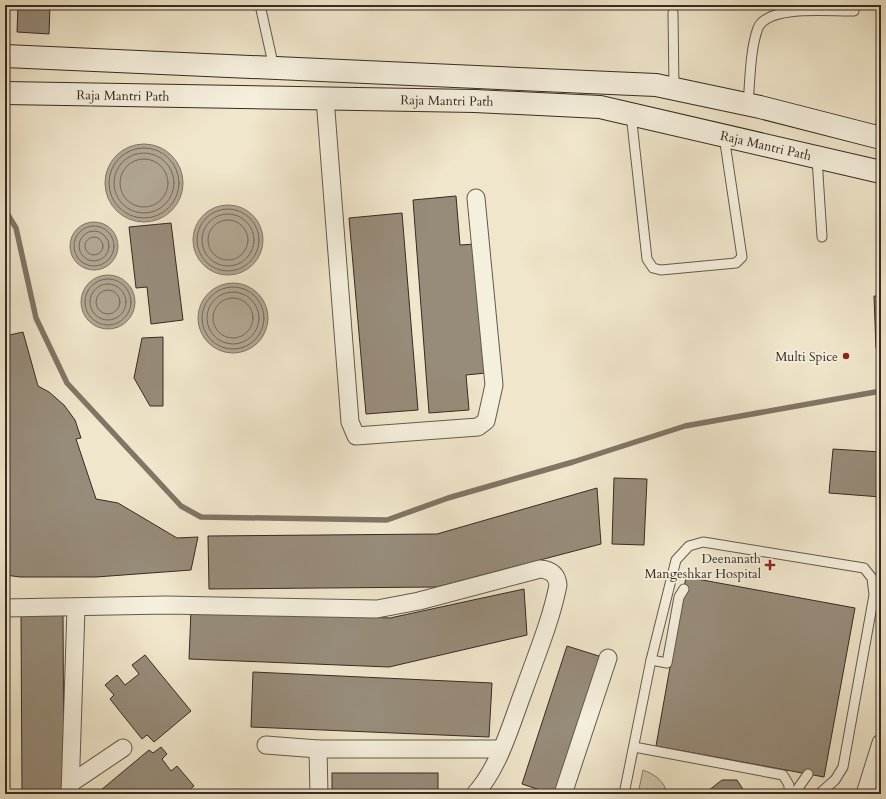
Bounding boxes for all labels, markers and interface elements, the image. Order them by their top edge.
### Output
street label: Raja Mantri Path [76,86,170,106]
street label: Raja Mantri Path [400,91,494,111]
street label: Raja Mantri Path [718,127,813,165]
place label: Multi Spice [775,348,838,366]
marker: Multi Spice [841,351,851,361]
place label: Deenanath Mangeshkar Hospital [644,550,762,583]
marker: Deenanath Mangeshkar Hospital [764,559,776,571]

